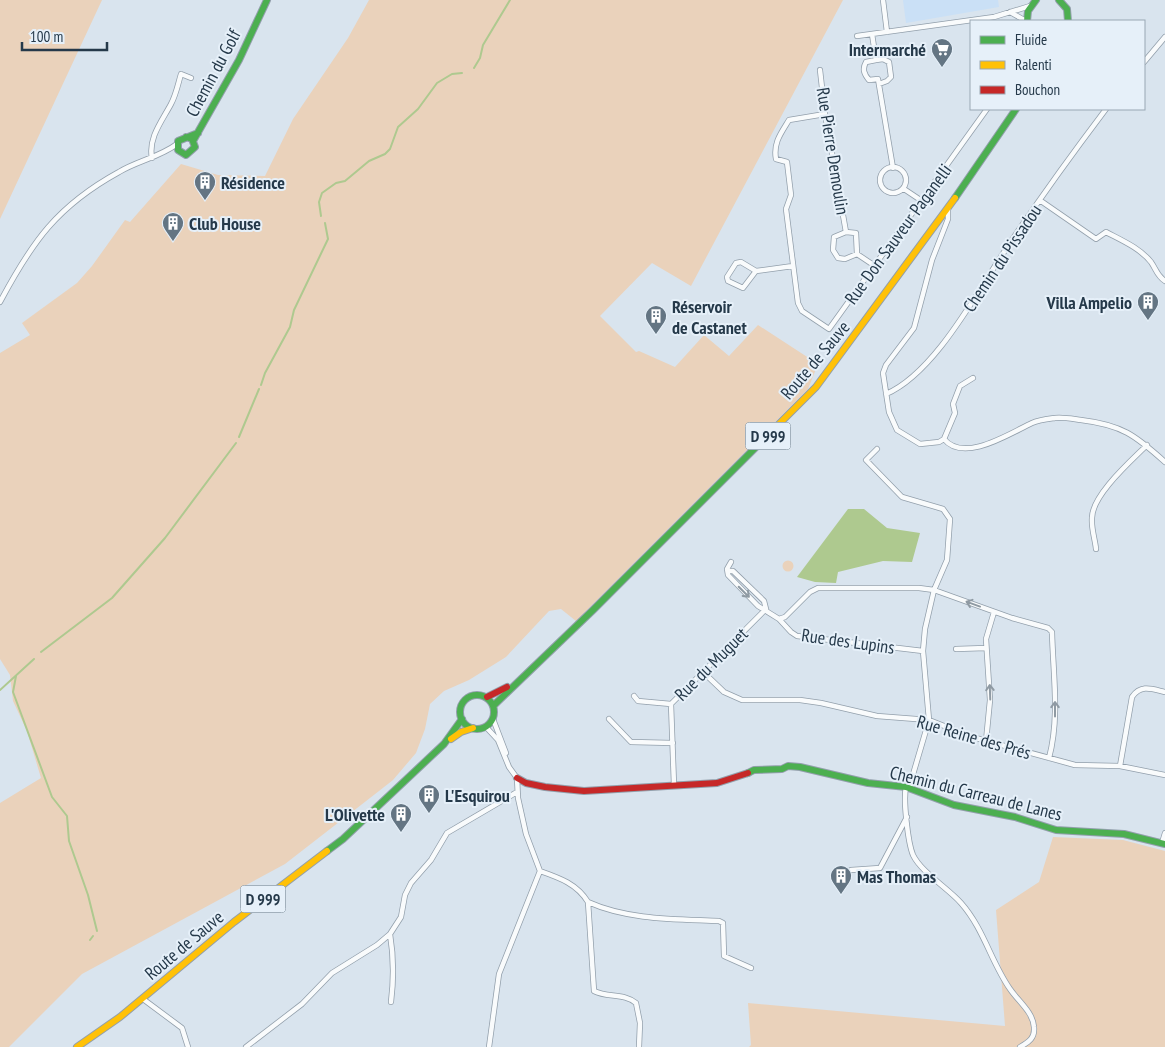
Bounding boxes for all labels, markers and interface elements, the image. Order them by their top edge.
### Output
scale bar [22,20,108,52]
legend [970,20,1145,110]
street label: Chemin du Golf [180,24,246,121]
text: 100 m [30,27,63,46]
text: Fluide [1015,30,1047,49]
supermarket icon: Intermarché [930,37,954,68]
place label: Intermarché [849,38,926,61]
text: Ralenti [1015,55,1052,74]
text: Bouchon [1015,80,1060,99]
street label: Rue Pierre Demoulin [812,86,854,216]
street label: Rue Don Sauveur Paganelli [839,159,957,309]
building icon: Résidence [193,170,217,201]
place label: Résidence [221,171,285,194]
street label: Chemin du Pissadou [957,200,1047,316]
building icon: Club House [161,211,185,242]
place label: Club House [189,212,261,235]
building icon: Villa Ampelio [1136,290,1160,321]
place label: Villa Ampelio [1046,291,1132,314]
place label: Réservoir de Castanet [672,295,747,339]
building icon: Réservoir de Castanet [644,304,668,335]
street label: Route de Sauve [775,316,855,404]
road number: D 999 [746,422,790,450]
one-way arrow [738,586,750,598]
one-way arrow [966,599,981,608]
street label: Rue du Muguet [670,622,753,705]
street label: Rue des Lupins [800,623,896,659]
one-way arrow [985,685,994,701]
one-way arrow [1050,702,1060,718]
street label: Rue Reine des Prés [914,710,1034,764]
street label: Chemin du Carreau de Lanes [888,760,1064,826]
building icon: L'Esquirou [417,783,441,814]
place label: L'Esquirou [445,784,510,807]
building icon: L'Olivette [389,802,413,833]
place label: L'Olivette [325,803,385,826]
building icon: Mas Thomas [829,864,853,895]
place label: Mas Thomas [857,865,936,888]
road number: D 999 [240,886,286,912]
street label: Route de Sauve [140,905,228,985]

